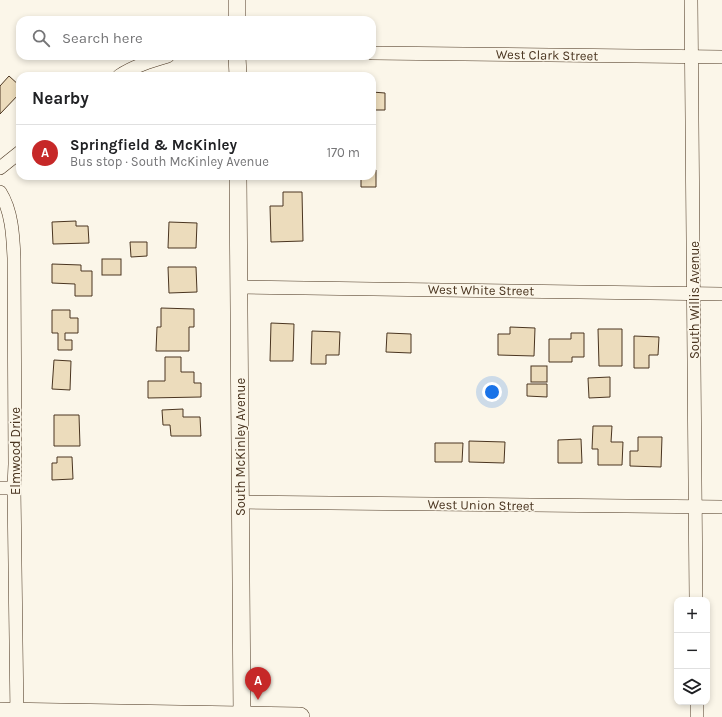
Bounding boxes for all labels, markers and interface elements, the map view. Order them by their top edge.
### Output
search box [16,16,376,60]
icon: search [30,27,52,49]
text: Search here [62,29,143,47]
street label: West Clark Street [496,47,598,63]
text: Nearby [32,88,89,108]
text: Springfield & McKinley [70,136,237,154]
text: A [41,145,49,160]
text: 170 m [327,145,360,160]
text: Bus stop · South McKinley Avenue [70,154,269,169]
street label: South Willis Avenue [687,241,702,359]
street label: West White Street [428,282,534,298]
street label: South McKinley Avenue [233,378,248,516]
your location [482,382,502,402]
street label: Elmwood Drive [8,407,23,495]
street label: West Union Street [428,497,535,513]
map controls [674,597,710,705]
button: + [674,597,710,633]
button: − [674,633,710,669]
pin: A [245,667,271,700]
button: layers [674,669,710,705]

